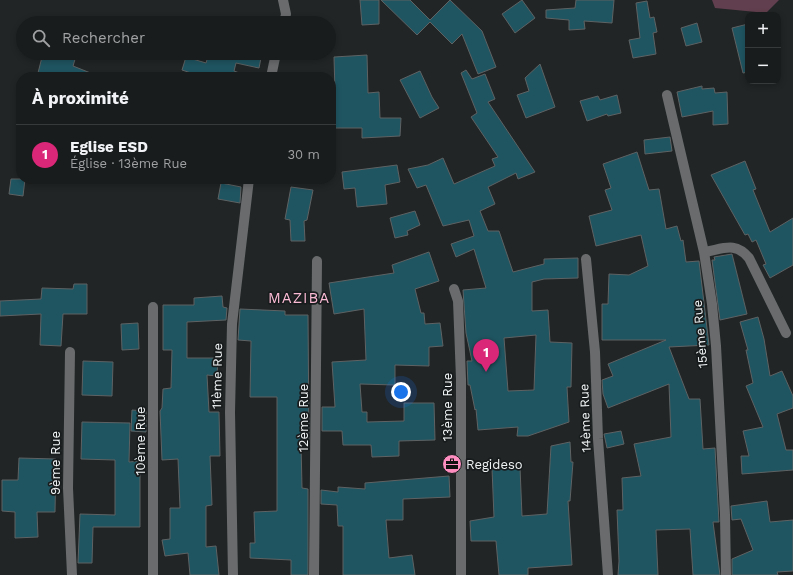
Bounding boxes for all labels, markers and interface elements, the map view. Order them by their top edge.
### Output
map controls [745,12,781,84]
button: + [745,12,781,48]
search box [16,16,336,60]
icon: search [30,27,52,49]
text: Rechercher [62,29,145,47]
button: − [745,48,781,84]
text: À proximité [32,88,129,108]
text: Eglise ESD [70,138,148,156]
text: 1 [42,147,48,162]
text: 30 m [288,147,320,162]
text: Église · 13ème Rue [70,156,187,171]
district label: MAZIBA [268,289,330,307]
street label: 15ème Rue [690,299,710,369]
pin: 1 [473,339,499,372]
street label: 11ème Rue [209,343,225,409]
street label: 13ème Rue [440,373,455,441]
your location [391,382,411,402]
street label: 14ème Rue [576,383,594,453]
street label: 12ème Rue [296,384,311,452]
street label: 10ème Rue [133,406,148,476]
street label: 9ème Rue [48,431,63,495]
office icon: Regideso [441,453,463,475]
place label: Regideso [466,457,523,472]

